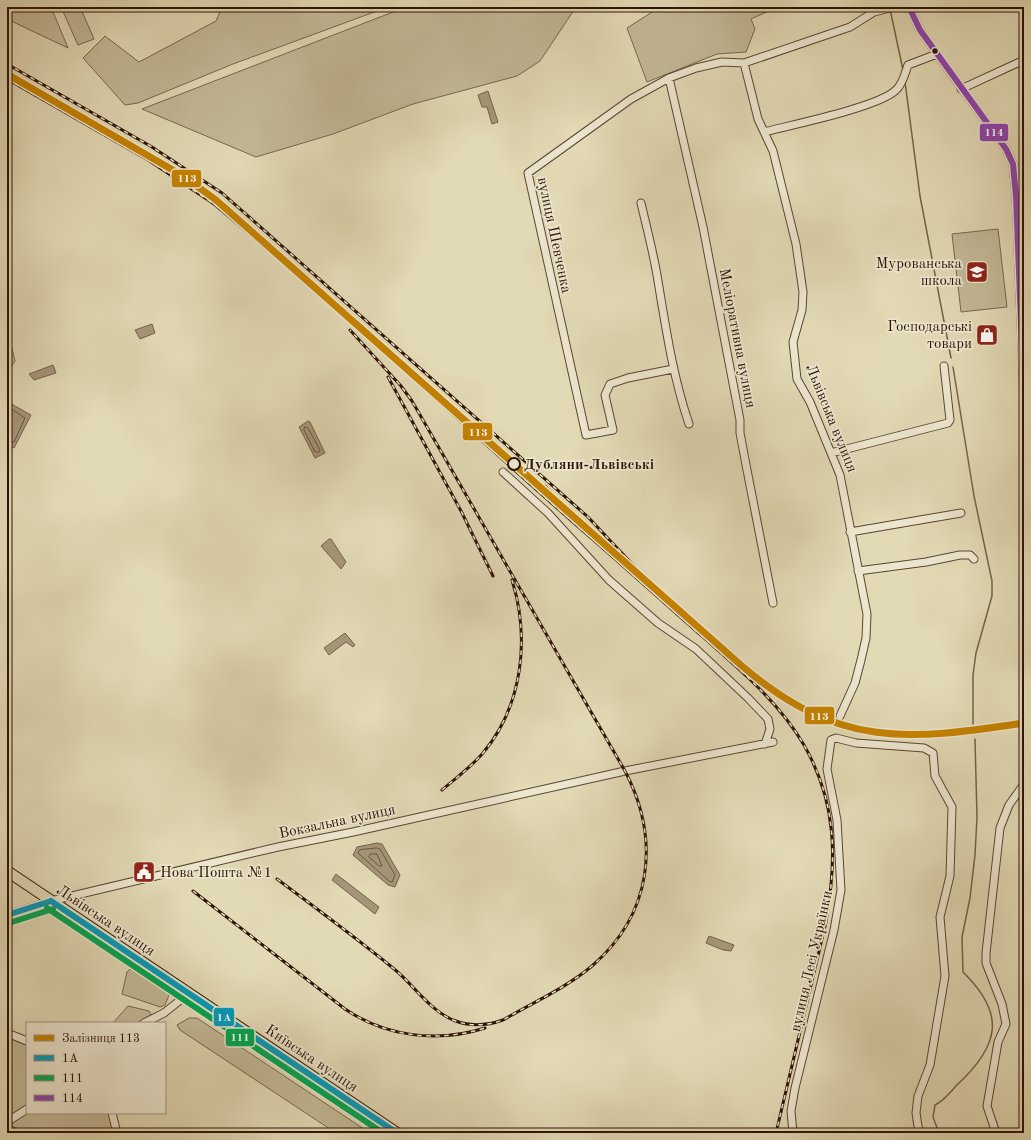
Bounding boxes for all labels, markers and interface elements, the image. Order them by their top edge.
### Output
unlabelled marker [930,46,940,56]
line badge: 114 [979,123,1009,142]
text: 114 [984,128,1004,139]
line badge: 113 [171,169,202,188]
text: 113 [177,174,197,185]
street label: вулиця Шевченка [534,176,573,295]
place label: Мурованська школа [876,257,963,289]
school or university icon: Мурованська школа [964,259,990,285]
street label: Меліоративна вулиця [716,267,757,410]
place label: Господарські товари [887,320,972,352]
shop icon: Господарські товари [974,322,1000,348]
street label: Львівська вулиця [802,362,859,475]
line badge: 113 [462,422,493,441]
text: 113 [468,428,488,439]
marker: Дубляни-Львівські [507,457,521,471]
place label: Дубляни-Львівські [524,458,654,473]
line badge: 113 [804,706,835,725]
text: 113 [809,712,829,723]
street label: Вокзальна вулиця [278,803,397,842]
public building icon: Нова Пошта №1 [131,859,157,885]
place label: Нова Пошта №1 [160,866,272,881]
street label: Львівська вулиця [53,883,157,960]
street label: вулиця Лесі Українки [789,889,836,1033]
line badge: 1А [213,1007,235,1027]
text: 1А [217,1013,232,1024]
legend [26,1022,166,1114]
street label: Київська вулиця [262,1023,360,1096]
line badge: 111 [225,1028,255,1047]
text: Залізниця 113 [62,1032,140,1045]
text: 111 [230,1033,250,1044]
text: 1А [62,1053,78,1065]
text: 111 [62,1073,83,1085]
text: 114 [62,1093,83,1105]

